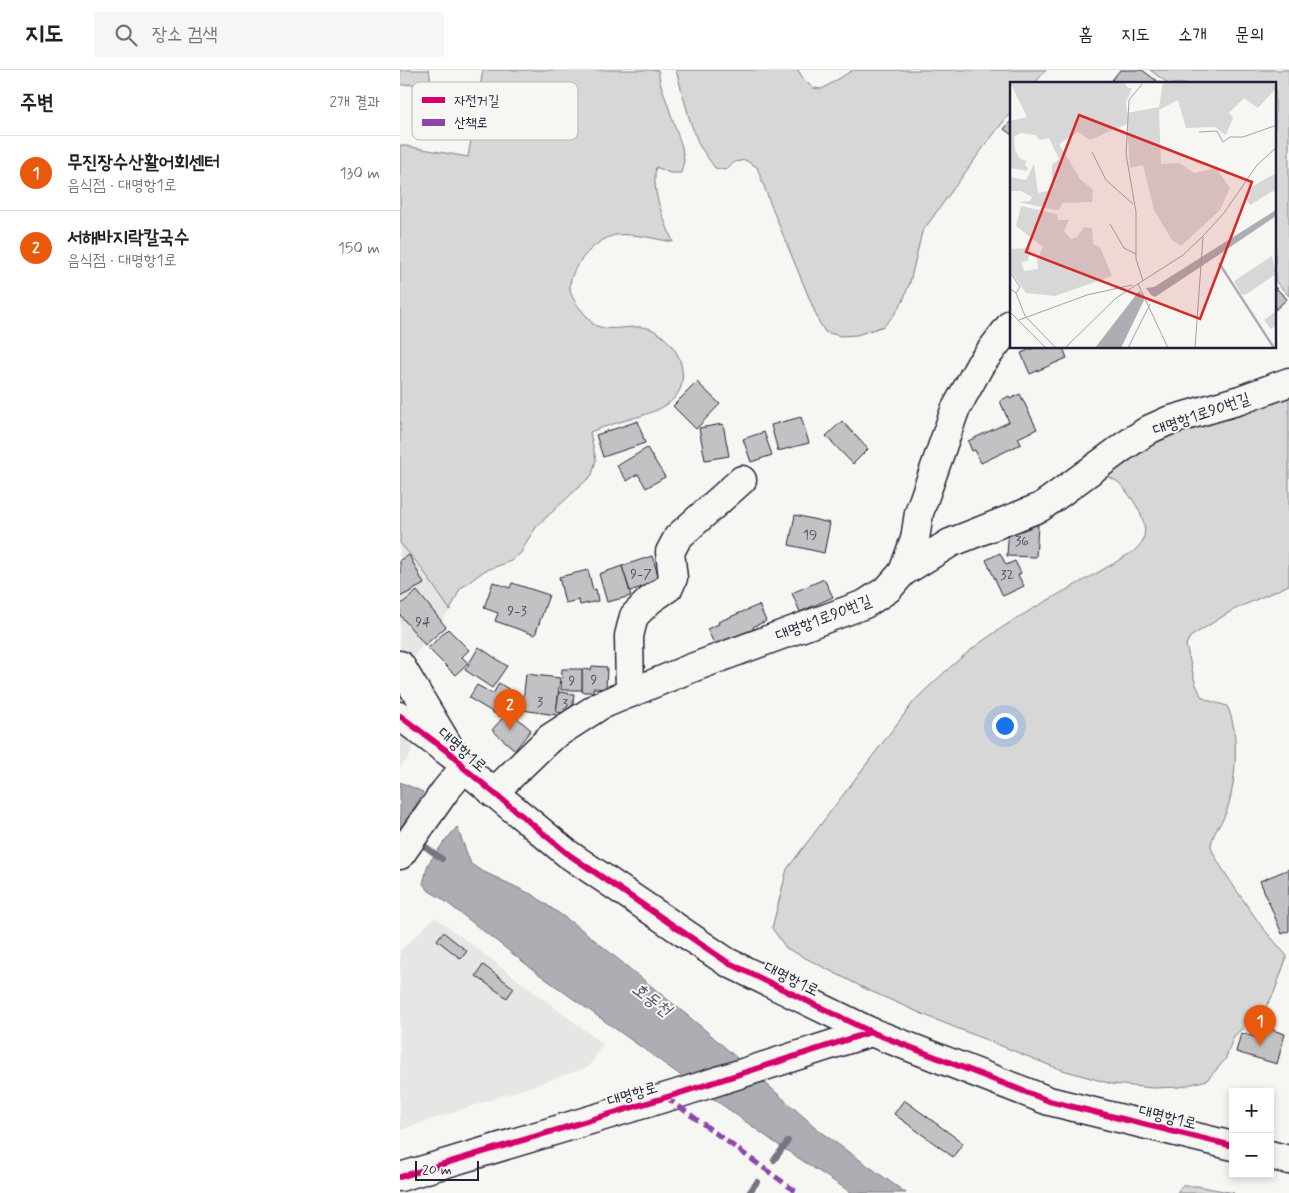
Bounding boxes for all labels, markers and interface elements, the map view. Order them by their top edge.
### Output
search box [94,12,444,57]
text: 지도 [25,19,64,50]
icon: search [112,21,140,49]
text: 장소 검색 [152,22,218,47]
text: 홈 [1079,23,1093,47]
text: 지도 [1121,23,1150,47]
text: 소개 [1178,23,1207,47]
text: 문의 [1235,23,1264,47]
legend [412,82,578,140]
inset map [1010,82,1276,349]
text: 주변 [20,89,54,117]
text: 2개 결과 [329,92,380,113]
text: 자전거길 [454,92,500,110]
text: 산책로 [454,114,488,132]
text: 무진장수산활어회센터 [67,150,220,175]
text: 1 [32,163,40,184]
text: 130 m [339,163,380,184]
text: 음식점 · 대명항1로 [67,175,177,196]
text: 서해바지락칼국수 [67,225,189,250]
text: 2 [32,238,40,259]
text: 150 m [338,238,380,259]
text: 음식점 · 대명항1로 [67,250,177,271]
street label: 대명항1로90번길 [1150,388,1253,441]
house number: 19 [803,526,817,544]
house number: 36 [1015,532,1029,550]
house number: 9-7 [630,565,652,583]
house number: 32 [1000,566,1014,584]
street label: 대명항1로90번길 [773,590,875,646]
house number: 9-3 [507,602,527,620]
house number: 94 [415,613,431,631]
house number: 9 [591,671,598,689]
house number: 9 [569,672,576,690]
pin: 2 [494,689,526,730]
house number: 3 [537,693,543,711]
house number: 3 [562,695,568,713]
your location [992,713,1018,739]
street label: 대명항1로 [433,723,491,777]
street label: 대명항1로 [760,957,822,1002]
water label: 호동천 [627,977,677,1023]
pin: 1 [1244,1005,1276,1046]
street label: 대명항로 [605,1077,660,1112]
map controls [1229,1088,1274,1178]
button: + [1229,1088,1274,1133]
street label: 대명항1로 [1137,1100,1199,1135]
button: − [1229,1133,1274,1178]
scale bar [415,1158,479,1181]
text: 20 m [422,1161,452,1179]

